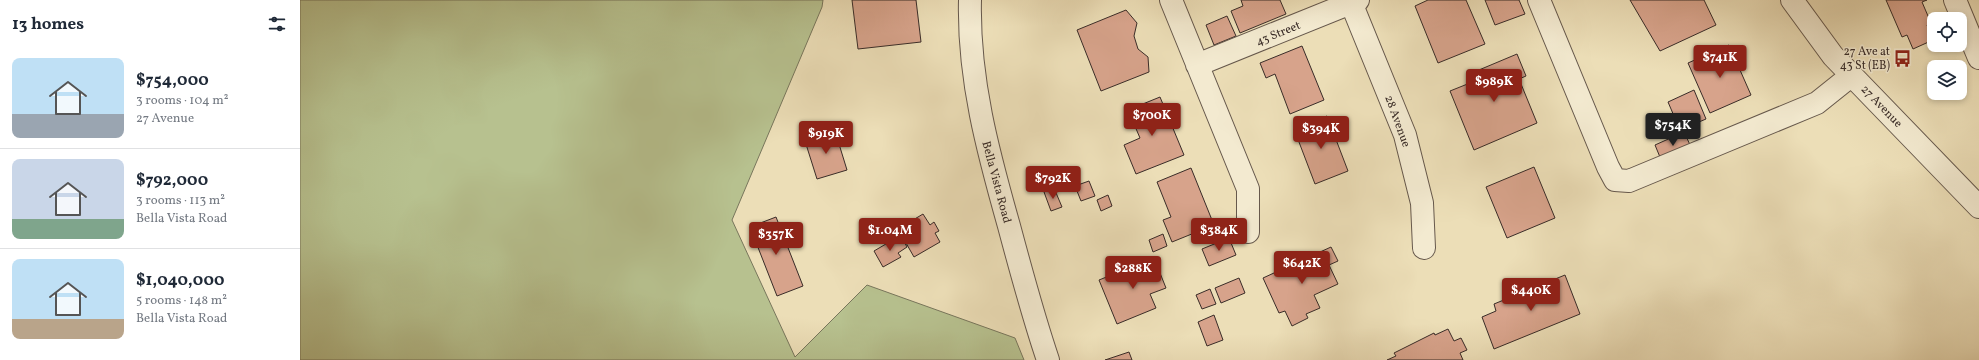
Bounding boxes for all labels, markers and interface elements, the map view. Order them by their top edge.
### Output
map controls [1927,12,1967,100]
button: locate [1927,12,1967,52]
text: 13 homes [12,13,84,36]
icon: filters [266,13,288,35]
street label: 43 Street [1254,18,1303,50]
place label: 27 Ave at 43 St (EB) [1840,44,1891,74]
pin: $741K [1692,45,1748,79]
bus stop icon: 27 Ave at 43 St (EB) [1893,48,1913,68]
text: $741K [1703,49,1737,67]
button: layers [1927,60,1967,100]
text: $754,000 [136,69,209,92]
pin: $989K [1466,69,1522,103]
text: $989K [1475,73,1513,91]
icon: home [44,74,92,122]
street label: 27 Avenue [1857,82,1906,132]
text: 3 rooms · 104 m² [136,92,229,110]
street label: 28 Avenue [1380,93,1414,150]
pin: $700K [1124,103,1180,137]
text: $700K [1133,107,1171,125]
text: 27 Avenue [136,110,194,128]
pin: $754K [1645,113,1701,147]
pin: $394K [1293,116,1349,150]
text: $754K [1654,117,1692,135]
text: $394K [1302,120,1340,138]
pin: $919K [798,121,854,155]
text: $919K [808,125,844,143]
street label: Bella Vista Road [977,139,1015,225]
pin: $792K [1025,166,1081,200]
text: $792,000 [136,169,208,192]
text: $792K [1035,170,1071,188]
icon: home [44,175,92,223]
text: 3 rooms · 113 m² [136,192,225,210]
text: Bella Vista Road [136,210,227,228]
pin: $1.04M [857,218,923,252]
pin: $384K [1191,218,1247,252]
pin: $357K [748,222,804,256]
text: $1.04M [868,222,912,240]
text: $384K [1200,222,1238,240]
text: $357K [758,226,794,244]
pin: $642K [1274,251,1330,285]
text: $642K [1283,255,1321,273]
pin: $288K [1105,256,1161,290]
text: $288K [1114,260,1152,278]
text: $1,040,000 [136,269,225,292]
icon: home [44,275,92,323]
pin: $440K [1503,278,1559,312]
text: $440K [1511,282,1551,300]
text: 5 rooms · 148 m² [136,292,227,310]
text: Bella Vista Road [136,310,227,328]

